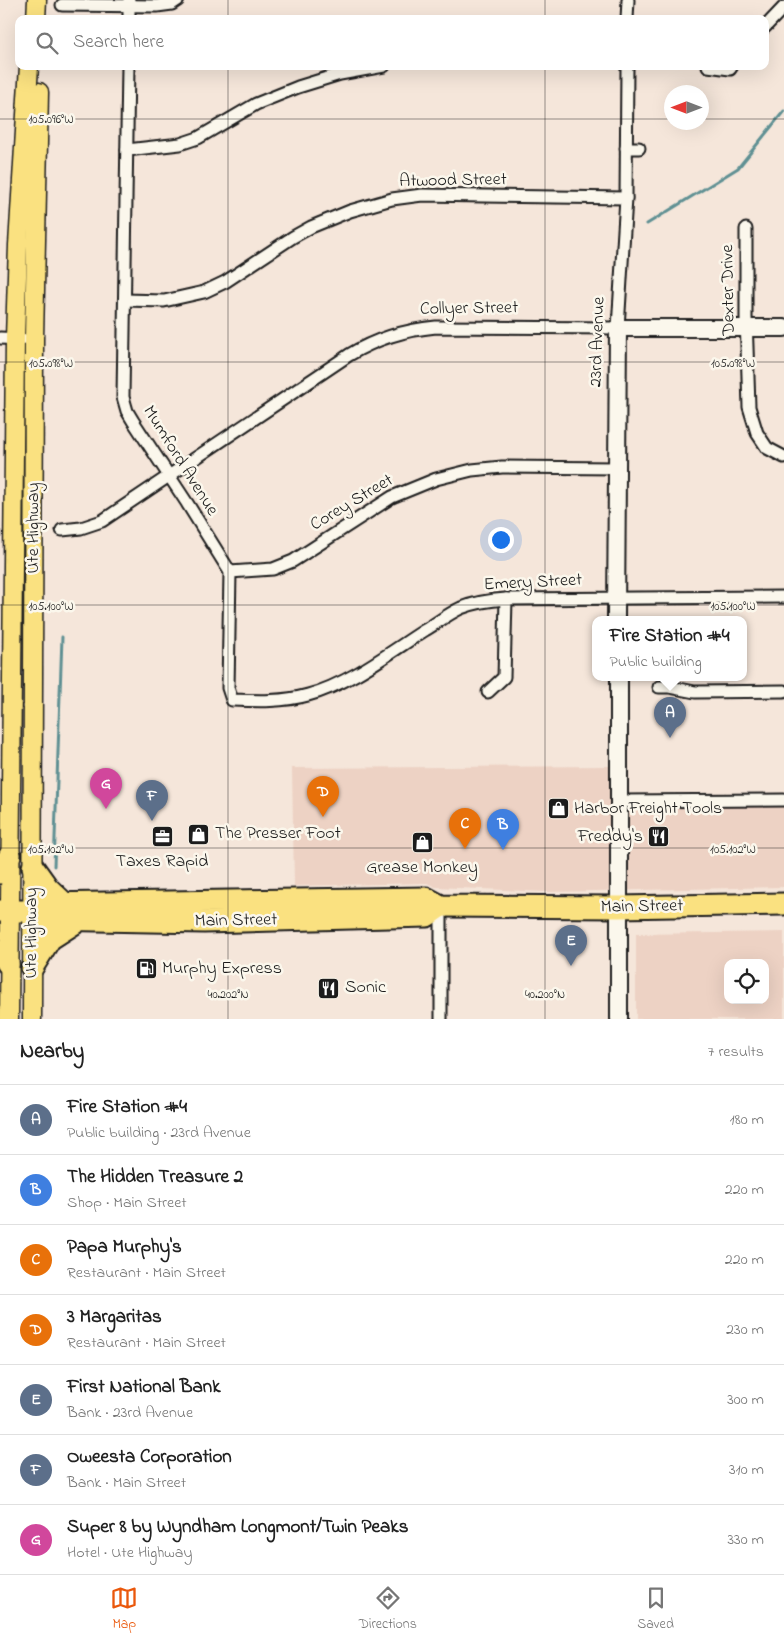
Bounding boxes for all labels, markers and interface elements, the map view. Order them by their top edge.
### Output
search box [15,15,769,70]
icon: search [33,29,61,57]
text: Search here [73,29,164,56]
north arrow [664,85,709,130]
text: 105.096°W [29,111,73,129]
street label: Atwood Street [399,167,507,195]
street label: Dexter Drive [715,243,743,337]
street label: Collyer Street [420,295,518,323]
street label: 23rd Avenue [583,295,613,388]
text: 105.098°W [29,355,73,373]
text: 105.098°W [711,355,755,373]
street label: Mumford Avenue [136,401,225,522]
street label: Corey Street [306,468,398,538]
street label: Ute Highway [21,482,48,574]
your location [488,527,514,553]
street label: Emery Street [483,567,583,599]
text: 105.100°W [28,598,74,616]
text: 105.100°W [710,598,756,616]
popup [592,616,747,681]
text: Fire Station #4 [610,623,729,650]
text: Public building [610,650,702,674]
pin: A [654,697,686,738]
pin: G [90,768,122,809]
pin: D [307,776,339,817]
pin: F [136,780,168,821]
place label: Harbor Freight Tools [574,796,722,823]
shop icon: Harbor Freight Tools [546,797,570,821]
pin: C [449,808,481,849]
pin: B [487,809,519,850]
place label: The Presser Foot [215,821,341,847]
shop icon: The Presser Foot [187,822,211,846]
place label: Freddy's [577,824,643,850]
office icon: Taxes Rapid [150,825,174,849]
restaurant icon: Freddy's [647,825,671,849]
shop icon: Grease Monkey [410,831,434,855]
text: 105.102°W [28,841,74,859]
text: 105.102°W [710,841,756,859]
place label: Taxes Rapid [116,849,208,875]
place label: Grease Monkey [366,855,478,881]
street label: Ute Highway [19,887,46,979]
street label: Main Street [600,893,684,921]
street label: Main Street [194,907,278,935]
pin: E [555,925,587,966]
place label: Murphy Express [162,956,282,982]
fuel station icon: Murphy Express [134,957,158,981]
map controls [724,959,769,1004]
button: locate [724,959,769,1004]
place label: Sonic [345,975,386,1001]
restaurant icon: Sonic [317,976,341,1000]
text: 40.202°N [207,986,249,1004]
text: 40.200°N [525,986,565,1004]
text: Nearby [20,1037,84,1067]
text: 7 results [708,1040,764,1064]
text: Fire Station #4 [67,1094,187,1121]
text: A [31,1108,41,1132]
text: 180 m [730,1108,764,1132]
text: Public building · 23rd Avenue [67,1121,251,1145]
text: The Hidden Treasure 2 [67,1164,243,1191]
text: B [31,1178,41,1202]
text: 220 m [725,1178,764,1202]
text: Shop · Main Street [67,1191,187,1215]
text: Papa Murphy's [67,1234,182,1261]
text: C [32,1248,40,1272]
text: 220 m [725,1248,764,1272]
text: Restaurant · Main Street [67,1261,226,1285]
text: 3 Margaritas [67,1304,162,1331]
text: D [30,1318,42,1342]
text: 230 m [726,1318,764,1342]
text: Restaurant · Main Street [67,1331,226,1355]
text: First National Bank [67,1374,221,1401]
text: E [31,1388,41,1412]
text: 300 m [727,1388,764,1412]
text: Bank · 23rd Avenue [67,1401,193,1425]
text: Oweesta Corporation [67,1444,232,1471]
text: F [31,1458,41,1482]
text: 310 m [729,1458,764,1482]
text: Bank · Main Street [67,1471,186,1495]
text: Super 8 by Wyndham Longmont/Twin Peaks [67,1514,408,1541]
text: G [31,1528,41,1552]
text: 330 m [727,1528,764,1552]
text: Hotel · Ute Highway [67,1541,192,1565]
tab: Map [110,1584,138,1635]
tab: Directions [359,1584,417,1635]
tab: Saved [637,1584,674,1635]

